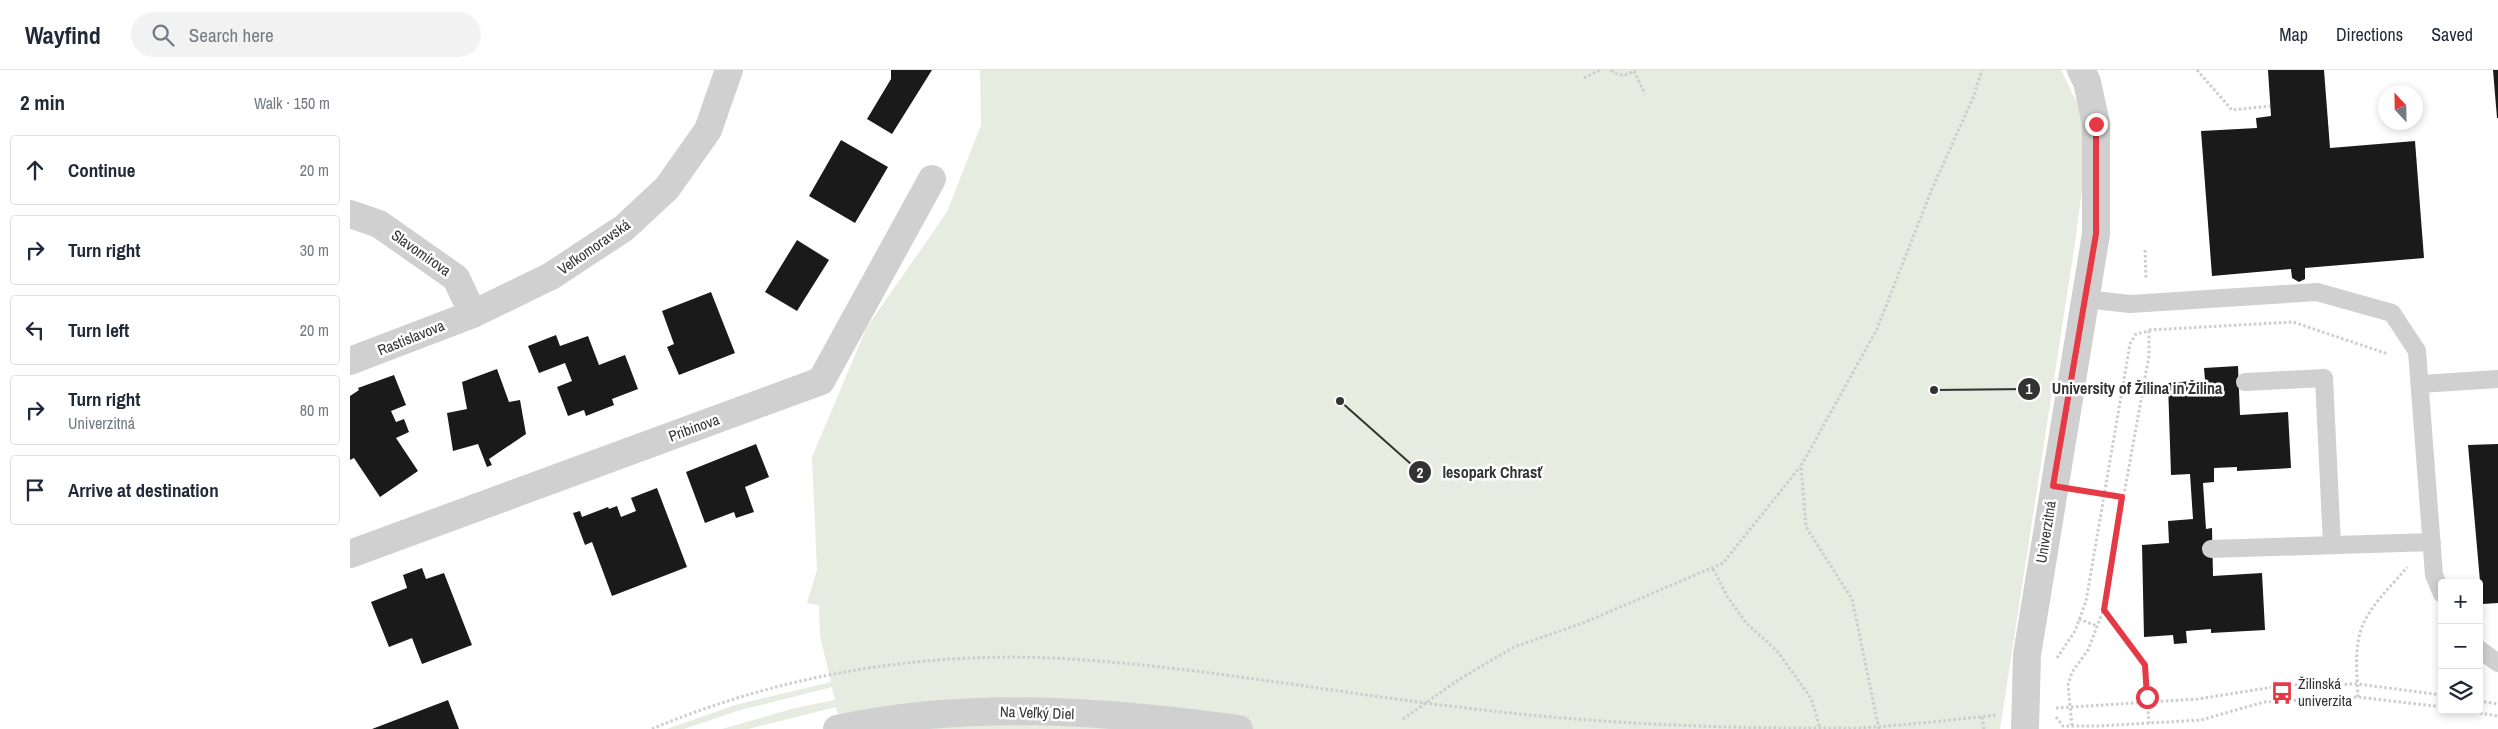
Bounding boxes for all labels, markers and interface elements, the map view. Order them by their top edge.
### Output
search box [131,12,481,57]
text: Wayfind [25,19,101,51]
icon: search [149,21,177,49]
text: Search here [189,22,274,48]
text: Map [2279,22,2308,47]
text: Directions [2336,22,2403,47]
text: Saved [2431,22,2473,47]
north arrow [2378,85,2423,130]
text: 2 min [20,88,65,117]
text: Walk · 150 m [254,92,330,114]
route end [2085,113,2108,136]
icon: ahead [21,156,49,184]
text: Continue [68,157,136,183]
text: 20 m [300,159,329,181]
street label: Veľkomoravská [553,214,634,279]
street label: Slavomírova [387,224,455,281]
icon: right [21,236,49,264]
text: Turn right [68,237,140,263]
text: 30 m [300,239,329,261]
street label: Rastislavova [374,315,448,360]
icon: left [21,316,49,344]
text: Turn left [68,317,129,343]
text: 20 m [300,319,329,341]
callout: University of Žilina in Žilina [2017,373,2233,404]
text: University of Žilina in Žilina [2052,377,2223,399]
text: 1 [2026,378,2033,399]
text: Turn right [68,386,140,412]
icon: right [21,396,49,424]
text: 80 m [300,399,329,421]
street label: Pribinova [665,409,722,446]
text: Univerzitná [68,412,135,434]
callout: lesopark Chrasť [1407,457,1552,488]
text: lesopark Chrasť [1442,461,1543,483]
text: 2 [1417,462,1424,483]
icon: arrive [21,476,49,504]
text: Arrive at destination [68,477,219,503]
street label: Univerzitná [2030,499,2061,565]
map controls [2438,579,2483,714]
button: + [2438,579,2483,624]
button: − [2438,624,2483,669]
button: layers [2438,669,2483,714]
place label: Žilinská univerzita [2298,673,2352,711]
bus stop icon: Žilinská univerzita [2269,680,2295,706]
route start [2136,686,2159,709]
street label: Na Veľký Diel [999,701,1075,724]

